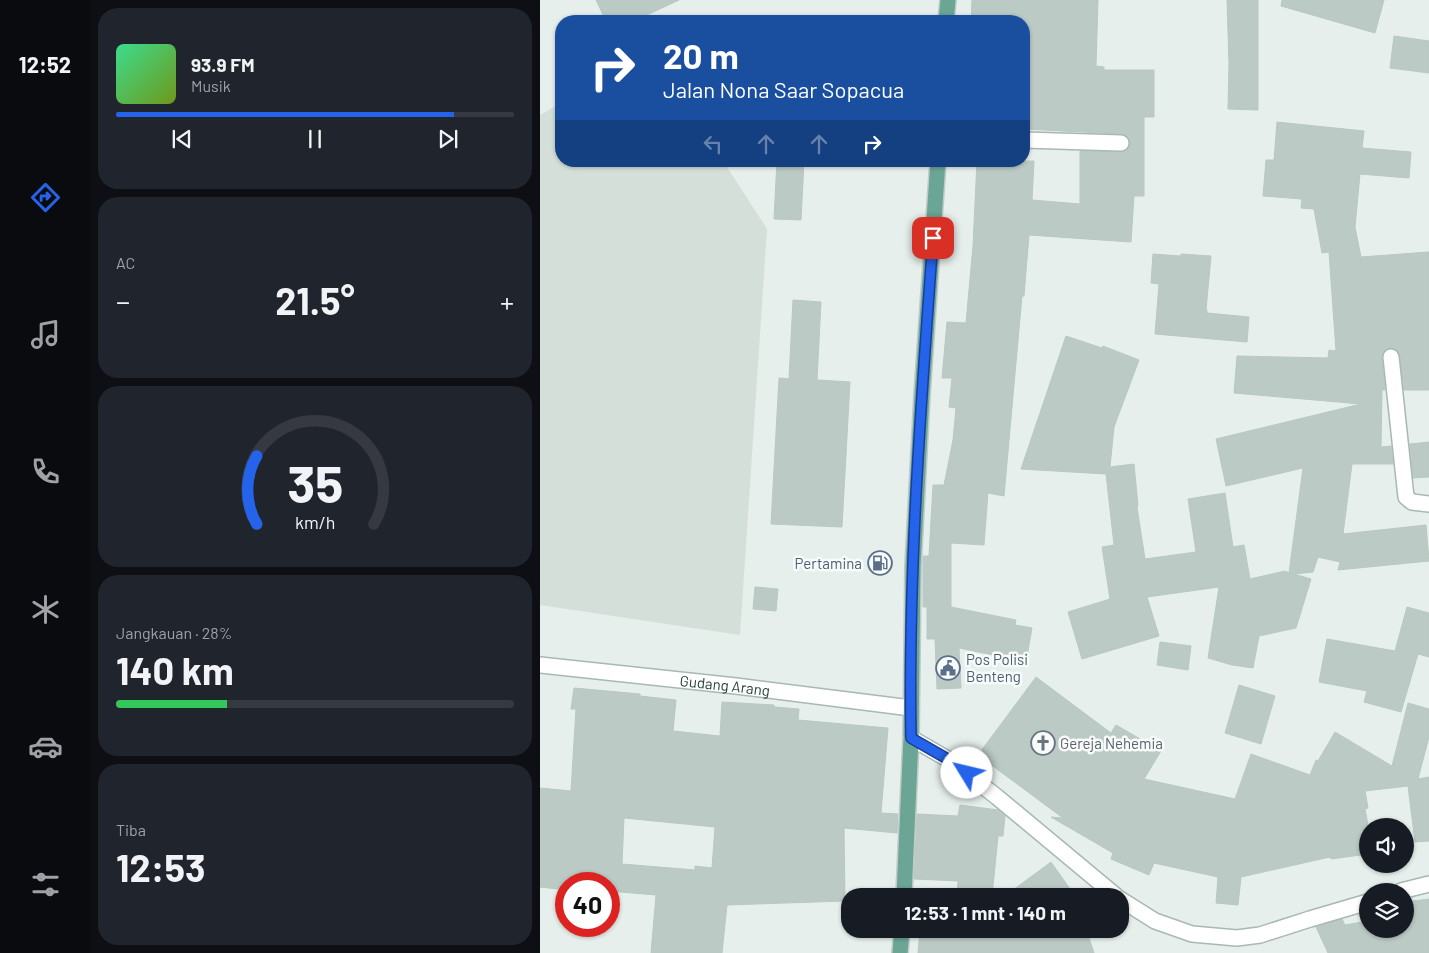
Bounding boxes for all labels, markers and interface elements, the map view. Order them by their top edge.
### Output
text: 20 m [663,34,739,76]
icon: right [580,35,645,100]
text: 12:52 [19,51,71,77]
text: 93.9 FM [191,53,255,76]
text: Musik [191,76,231,95]
text: Jalan Nona Saar Sopacua [663,76,904,102]
icon: previous [168,125,196,153]
icon: pause [301,125,329,153]
icon: next [434,125,462,153]
icon: left [699,130,727,158]
icon: ahead [752,130,780,158]
icon: ahead [805,130,833,158]
icon: right [858,130,886,158]
icon: directions [28,180,63,215]
pin [912,217,954,259]
icon: arrive [919,224,947,252]
text: AC [116,253,135,272]
text: 21.5° [275,277,355,323]
text: − [116,284,130,318]
text: + [500,284,514,318]
icon: music [28,317,63,352]
text: 35 [287,451,343,513]
icon: phone [28,454,63,489]
text: km/h [295,511,335,533]
fuel station icon: Pertamina [867,550,893,576]
place label: Pertamina [795,554,862,572]
icon: climate [28,592,63,627]
text: Jangkauan · 28% [116,623,232,642]
text: 140 km [116,647,234,693]
place label: Pos Polisi Benteng [966,650,1028,685]
public building icon: Pos Polisi Benteng [935,655,961,681]
street label: Gudang Arang [679,671,771,699]
icon: car [28,729,63,764]
church icon: Gereja Nehemia [1030,730,1056,756]
place label: Gereja Nehemia [1060,734,1163,752]
position arrow [940,746,992,798]
map controls [1359,818,1414,938]
button: sound [1359,818,1414,873]
text: Tiba [116,820,146,839]
text: 12:53 [116,844,206,890]
icon: filters [28,867,63,902]
speed limit sign: 40 [555,872,620,937]
button: layers [1359,883,1414,938]
text: 12:53 · 1 mnt · 140 m [904,901,1066,924]

